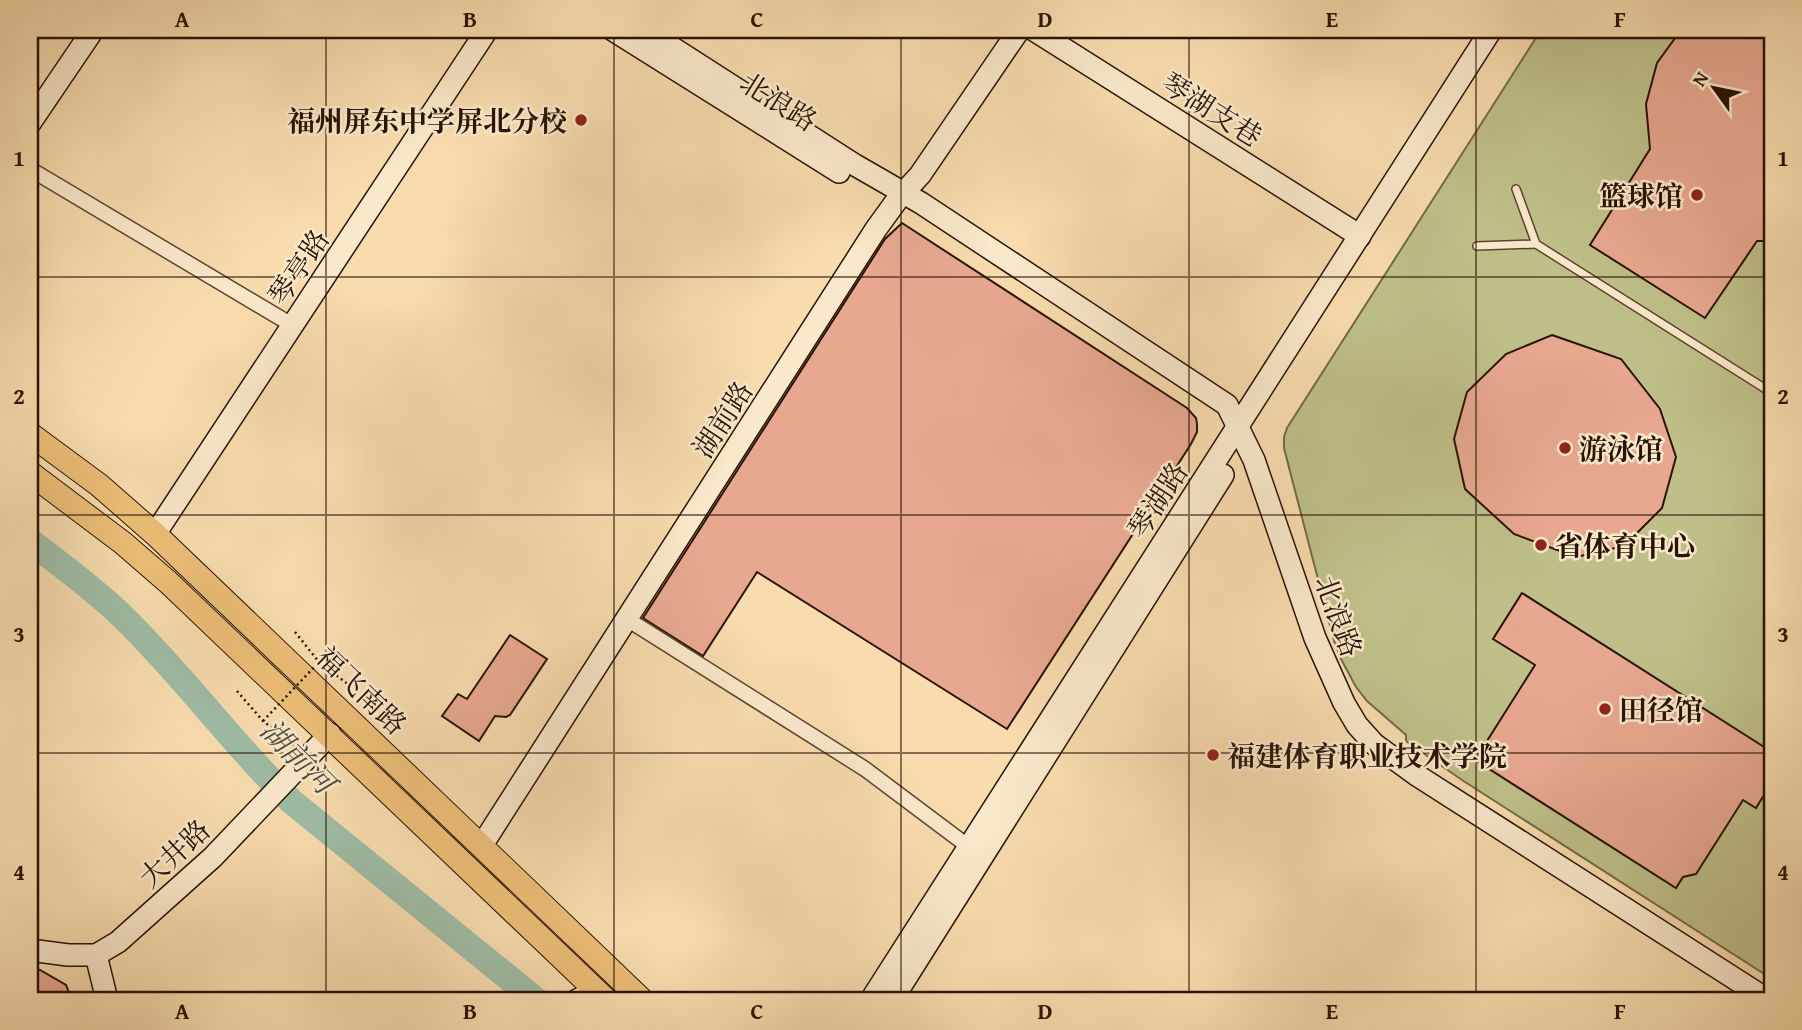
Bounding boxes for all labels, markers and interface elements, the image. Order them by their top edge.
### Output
text: A [175,2,190,35]
text: B [463,2,477,35]
text: C [750,2,764,35]
text: D [1038,2,1053,35]
text: E [1326,2,1338,35]
text: F [1614,2,1626,35]
north arrow [1680,52,1750,122]
street label: 北浪路 [733,61,825,141]
street label: 琴湖支巷 [1154,62,1270,156]
text: N [1685,66,1715,92]
place label: 福州屏东中学屏北分校 [287,100,567,141]
marker: 福州屏东中学屏北分校 [573,112,589,128]
text: 1 [13,141,25,174]
text: 1 [1777,141,1789,174]
place label: 篮球馆 [1599,175,1683,216]
marker: 篮球馆 [1689,187,1705,203]
street label: 琴亭路 [258,221,338,313]
street label: 湖前路 [682,373,762,465]
text: 2 [13,379,25,412]
text: 2 [1777,379,1789,412]
place label: 游泳馆 [1579,428,1663,469]
marker: 游泳馆 [1557,440,1573,456]
street label: 琴湖路 [1117,454,1197,546]
place label: 省体育中心 [1555,525,1695,566]
marker: 省体育中心 [1533,537,1549,553]
street label: 北浪路 [1305,570,1373,662]
text: 3 [13,617,25,650]
text: 3 [1777,617,1789,650]
street label: 福飞南路 [307,636,417,744]
place label: 田径馆 [1619,689,1703,730]
marker: 田径馆 [1597,701,1613,717]
water label: 湖前河 [251,709,349,807]
place label: 福建体育职业技术学院 [1227,735,1507,776]
marker: 福建体育职业技术学院 [1205,747,1221,763]
street label: 大井路 [129,809,219,897]
text: 4 [13,855,25,888]
text: 4 [1777,855,1789,888]
text: A [175,994,190,1027]
text: B [463,994,477,1027]
text: C [750,994,764,1027]
text: D [1038,994,1053,1027]
text: E [1326,994,1338,1027]
text: F [1614,994,1626,1027]

